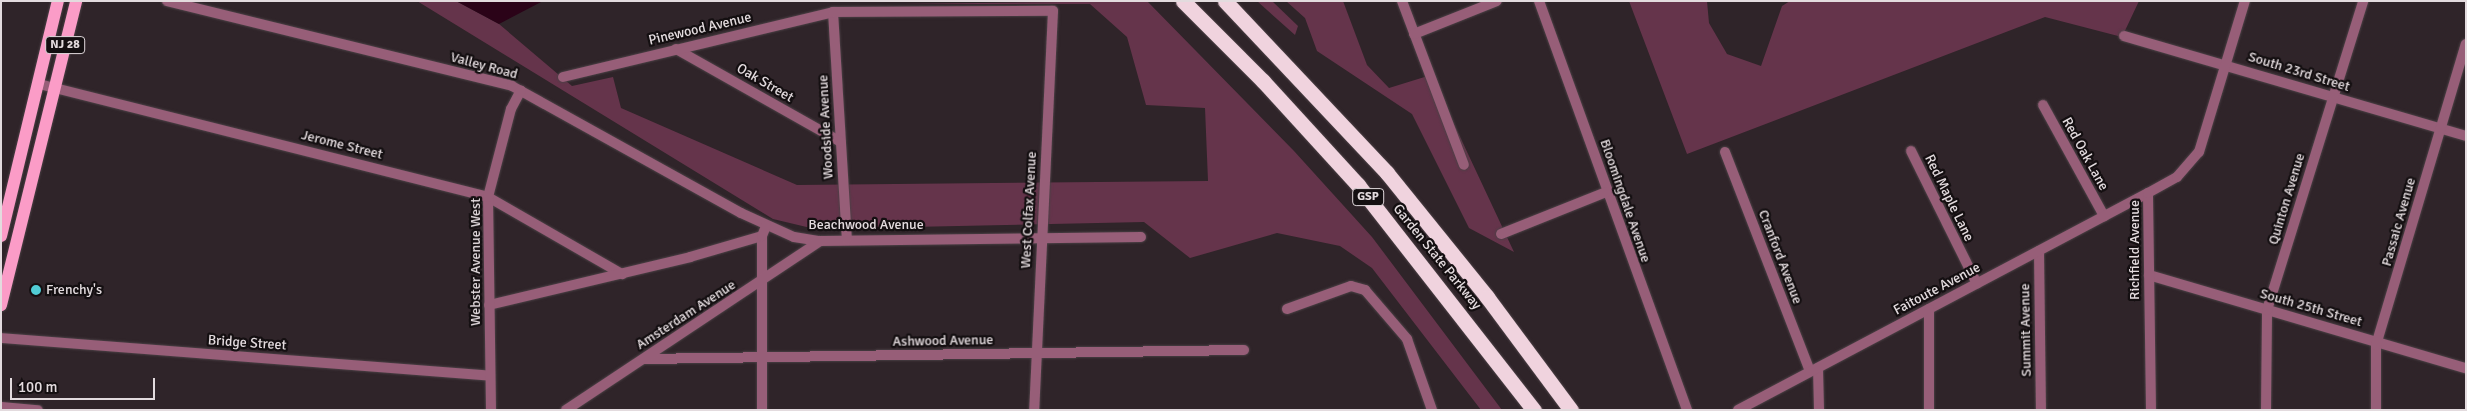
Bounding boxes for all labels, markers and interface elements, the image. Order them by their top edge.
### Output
street label: Pinewood Avenue [647,9,753,49]
road number: NJ 28 [45,36,85,54]
street label: Valley Road [449,49,519,83]
street label: South 23rd Street [2246,49,2352,95]
street label: Oak Street [734,60,796,106]
street label: Woodside Avenue [815,74,837,180]
street label: Red Oak Lane [2058,115,2112,193]
street label: Jerome Street [300,127,384,163]
street label: Bloomingdale Avenue [1596,137,1654,265]
street label: West Colfax Avenue [1018,151,1040,269]
street label: Quinton Avenue [2265,151,2309,247]
street label: Red Maple Lane [1921,152,1977,244]
street label: Passaic Avenue [2378,176,2420,268]
road number: GSP [1352,188,1384,206]
street label: Webster Avenue West [468,198,484,326]
street label: Richfield Avenue [2127,200,2143,300]
street label: Garden State Parkway [1389,201,1485,313]
street label: Cranford Avenue [1754,208,1806,306]
street label: Beachwood Avenue [808,217,924,233]
street label: Faitoute Avenue [1891,259,1983,319]
street label: Amsterdam Avenue [633,277,739,353]
place label: Frenchy's [46,282,102,298]
street label: Summit Avenue [2017,283,2035,377]
marker: Frenchy's [30,284,42,296]
street label: South 25th Street [2258,285,2364,331]
street label: Bridge Street [207,332,287,354]
street label: Ashwood Avenue [892,332,994,350]
scale bar [12,368,158,400]
text: 100 m [18,378,58,396]

